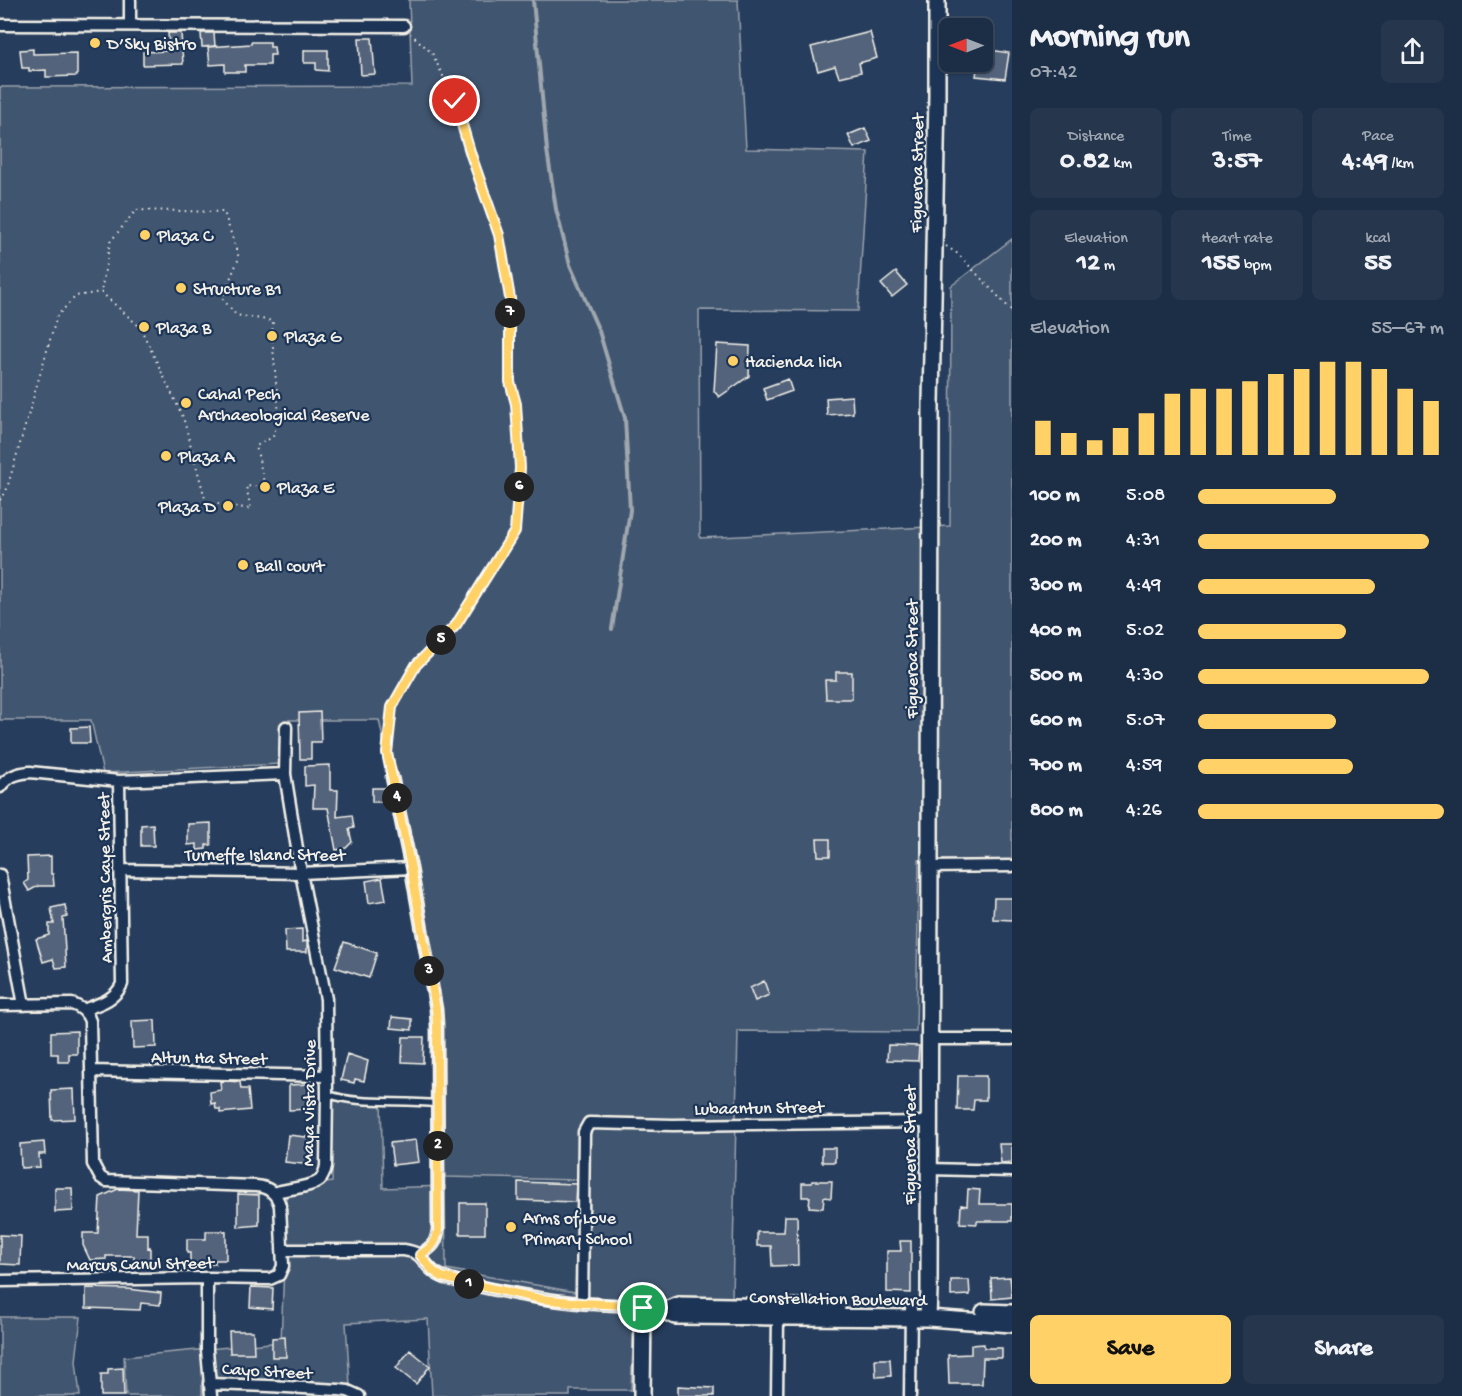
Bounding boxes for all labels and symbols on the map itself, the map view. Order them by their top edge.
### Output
north arrow [939,18,993,72]
place label: D’Sky Bistro [106,35,197,56]
marker: D’Sky Bistro [88,36,102,50]
pin [429,75,480,126]
street label: Figueroa Street [907,112,930,234]
place label: Plaza C [156,227,214,248]
marker: Plaza C [138,228,152,242]
place label: Structure B1 [193,280,282,301]
marker: Structure B1 [174,281,188,295]
pin: 7 [495,298,525,328]
place label: Plaza B [155,319,212,340]
marker: Plaza B [137,320,151,334]
place label: Plaza G [283,328,342,349]
marker: Plaza G [265,329,279,343]
place label: Hacienda Iich [745,353,842,374]
marker: Hacienda Iich [726,354,740,368]
place label: Cahal Pech Archaeological Reserve [198,385,370,427]
marker: Cahal Pech Archaeological Reserve [179,396,193,410]
place label: Plaza A [177,448,236,469]
marker: Plaza A [159,449,173,463]
pin: 6 [504,472,534,502]
place label: Plaza E [276,479,335,500]
marker: Plaza E [258,480,272,494]
place label: Plaza D [157,498,216,519]
marker: Plaza D [221,499,235,513]
place label: Ball court [254,557,326,578]
marker: Ball court [236,558,250,572]
street label: Figueroa Street [903,598,924,720]
pin: 5 [426,625,456,655]
pin: 4 [382,783,412,813]
street label: Ambergris Caye Street [94,791,118,963]
street label: Turneffe Island Street [184,846,347,867]
pin: 3 [414,956,444,986]
street label: Maya Vista Drive [299,1039,322,1167]
street label: Altun Ha Street [151,1048,269,1071]
street label: Figueroa Street [901,1084,922,1206]
street label: Lubaantun Street [694,1098,826,1121]
pin: 2 [423,1131,453,1161]
place label: Arms of Love Primary School [522,1209,632,1251]
marker: Arms of Love Primary School [504,1220,518,1234]
street label: Marcus Canul Street [66,1254,216,1277]
pin: 1 [454,1269,484,1299]
pin [617,1282,668,1333]
street label: Constellation Boulevard [749,1288,928,1313]
street label: Cayo Street [221,1360,314,1385]

